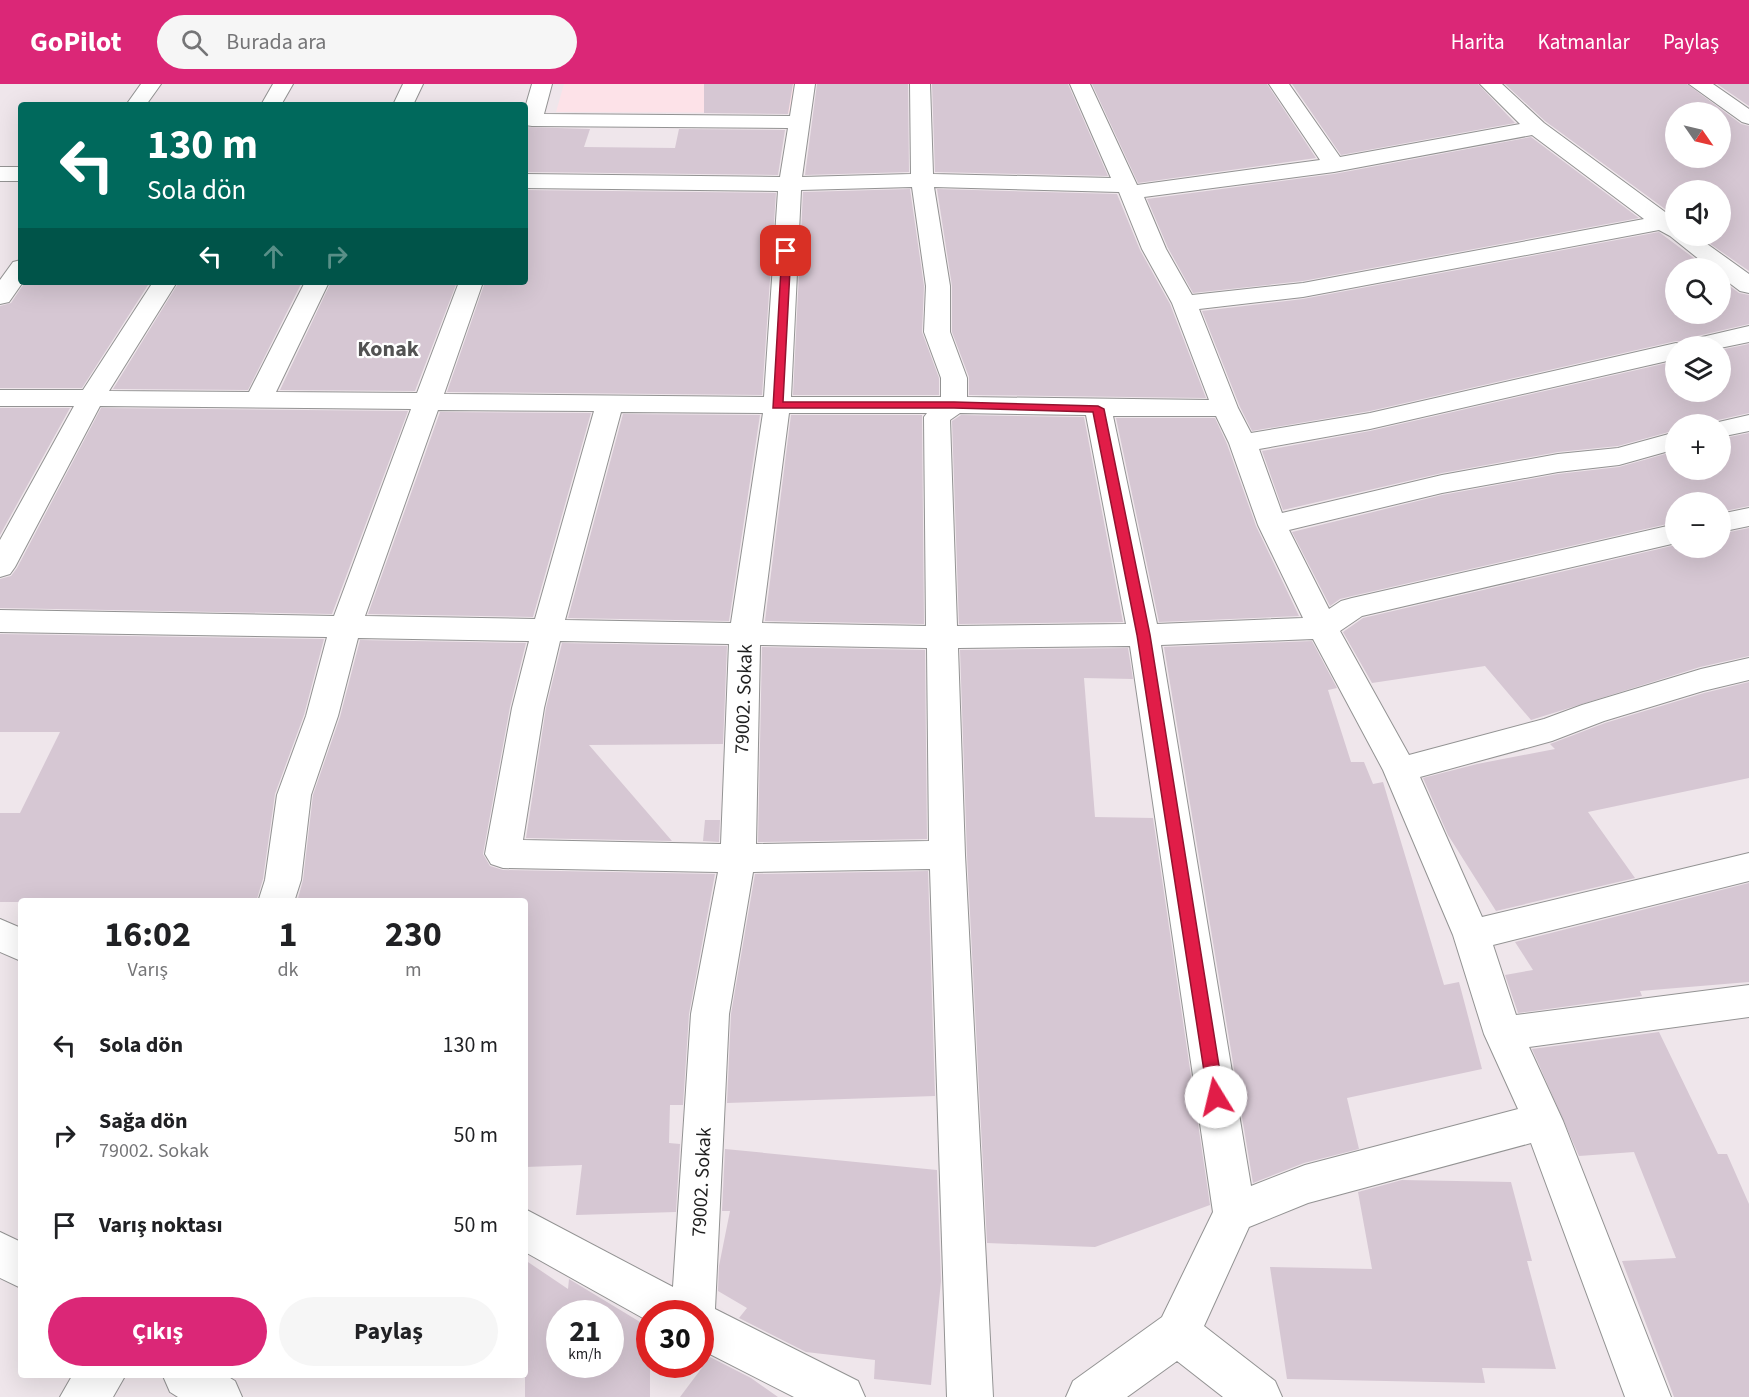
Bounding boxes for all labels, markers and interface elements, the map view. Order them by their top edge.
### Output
search box [157,15,577,69]
text: GoPilot [30,22,121,62]
icon: search [178,26,211,59]
text: Burada ara [226,26,326,58]
text: Harita [1451,27,1505,57]
text: Katmanlar [1538,27,1630,57]
text: Paylaş [1663,27,1719,57]
north arrow [1665,102,1731,168]
map controls [1665,102,1731,558]
text: 130 m [147,115,258,175]
icon: left [48,126,126,204]
text: Sola dön [147,171,246,210]
button: sound [1665,180,1731,246]
pin [760,225,811,276]
icon: arrive [769,234,802,267]
icon: left [194,240,227,273]
icon: ahead [257,240,290,273]
icon: right [320,240,353,273]
button: search [1665,258,1731,324]
district label: Konak [357,333,419,365]
button: layers [1665,336,1731,402]
button: + [1665,414,1731,480]
button: − [1665,492,1731,558]
street label: 79002. Sokak [728,644,760,754]
text: 16:02 [104,909,191,960]
text: 1 [278,909,297,960]
text: 230 [385,909,442,960]
text: Varış [128,956,168,984]
text: dk [277,956,298,984]
text: m [405,956,422,984]
icon: left [48,1029,81,1062]
text: Sola dön [99,1029,183,1061]
text: 130 m [443,1029,498,1061]
position arrow [1184,1065,1248,1129]
text: Sağa dön [99,1105,188,1137]
icon: right [48,1119,81,1152]
text: 50 m [453,1119,498,1151]
street label: 79002. Sokak [685,1126,719,1238]
text: 79002. Sokak [99,1137,209,1165]
icon: arrive [48,1209,81,1242]
text: Varış noktası [99,1209,223,1241]
text: 50 m [453,1209,498,1241]
button: Çıkış [48,1297,267,1366]
button: Paylaş [279,1297,498,1366]
speed limit sign: 30 [636,1300,714,1378]
text: 21 [569,1310,601,1353]
text: km/h [568,1344,602,1365]

